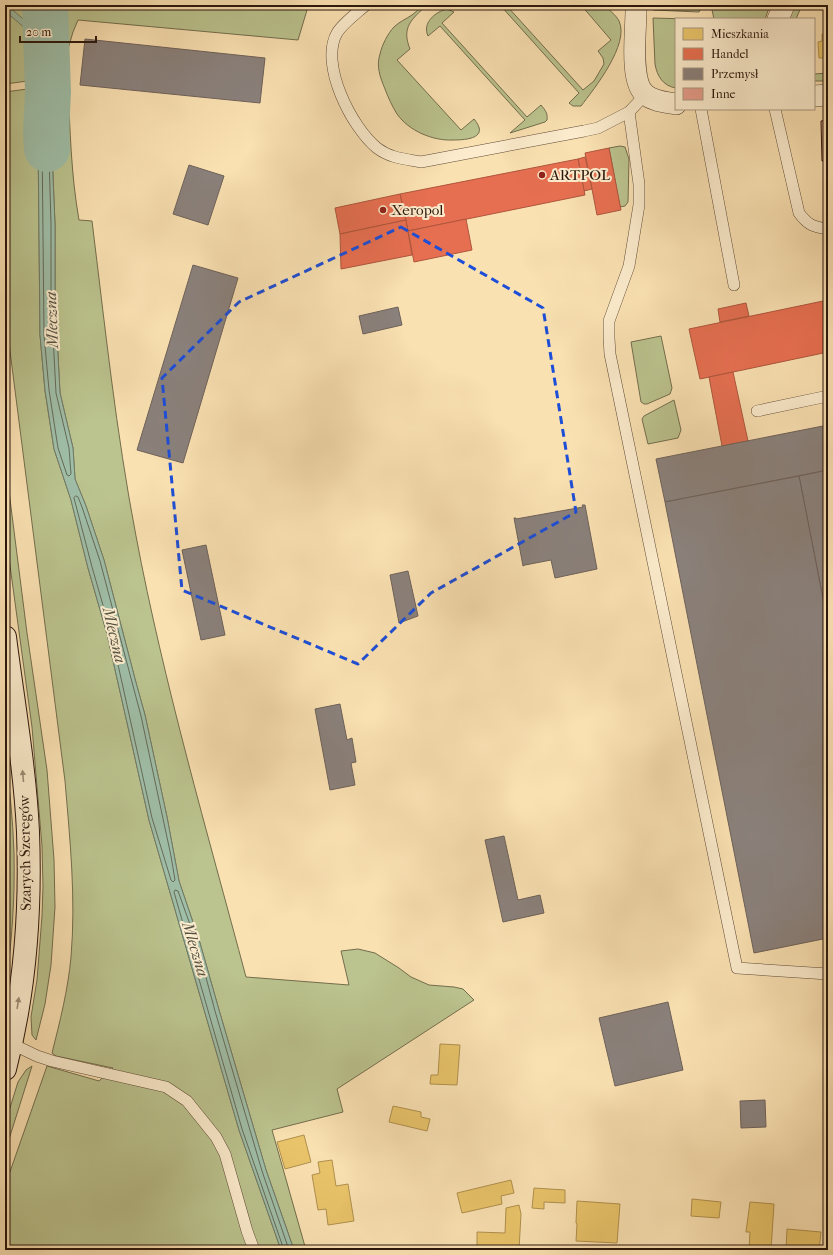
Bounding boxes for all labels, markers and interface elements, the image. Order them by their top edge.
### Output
scale bar [20,18,96,44]
legend [675,18,815,110]
text: 20 m [26,25,51,39]
text: Mieszkania [711,27,769,41]
text: Handel [711,47,749,61]
text: Przemysł [711,67,759,81]
text: Inne [711,87,736,101]
place label: ARTPOL [549,166,610,184]
marker: ARTPOL [537,170,547,180]
place label: Xeropol [391,201,443,219]
marker: Xeropol [378,205,388,215]
water label: Mleczna [41,291,62,350]
water label: Mleczna [99,604,130,665]
one-way arrow [19,770,26,782]
street label: Szarych Szeregów [15,794,35,911]
water label: Mleczna [178,918,213,979]
one-way arrow [15,997,21,1009]

